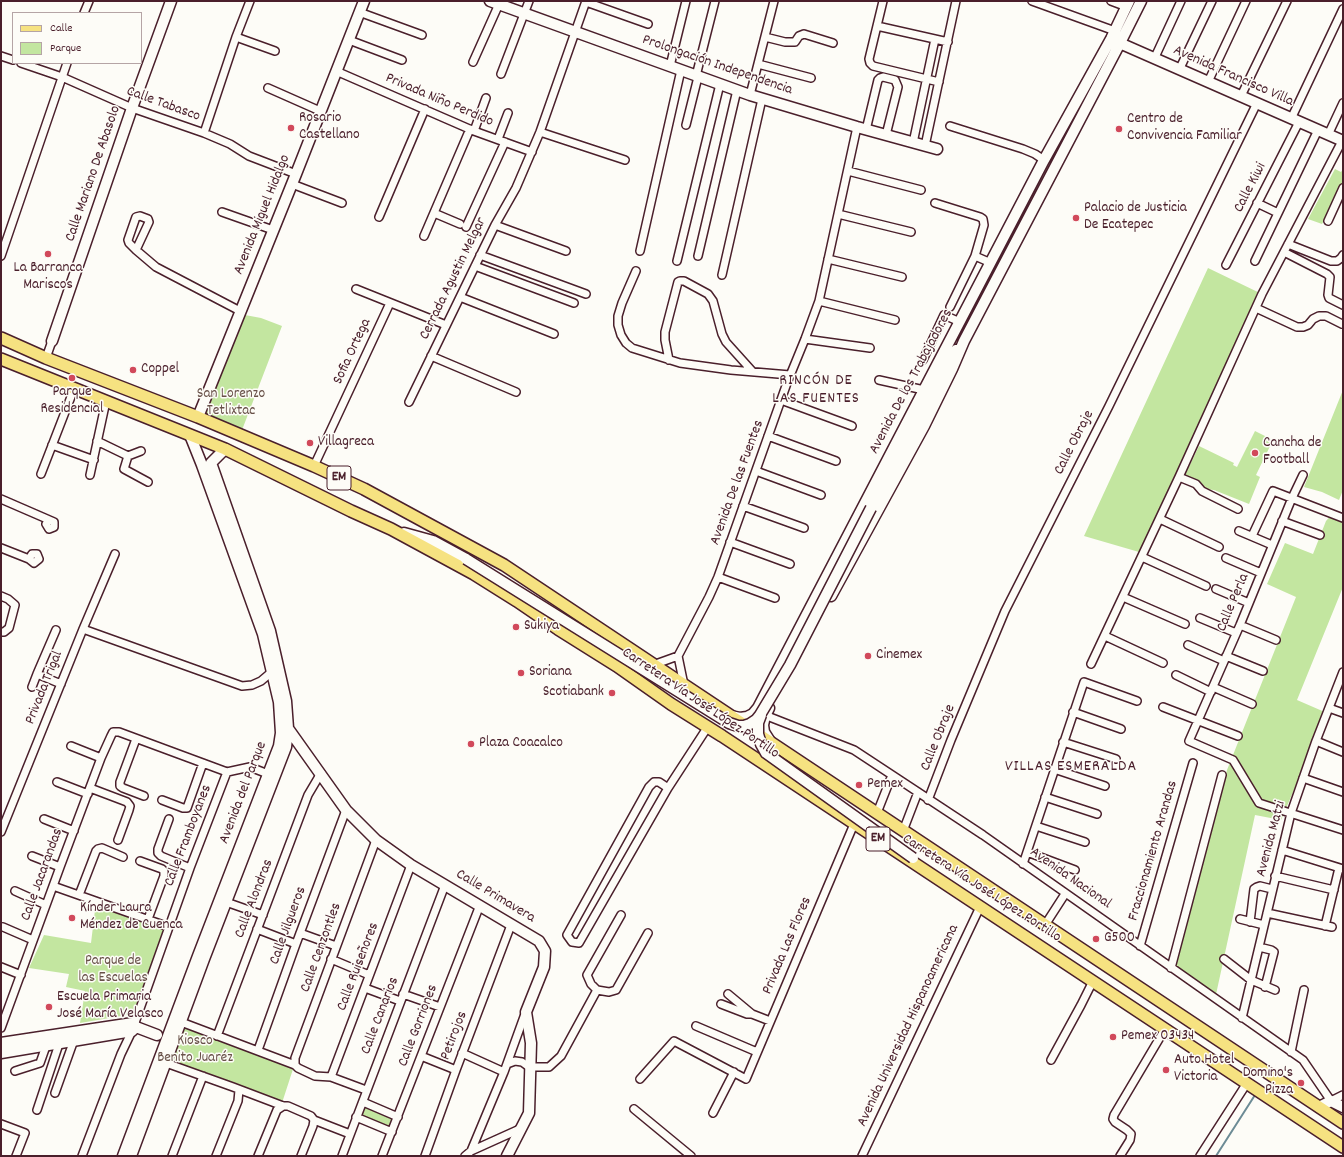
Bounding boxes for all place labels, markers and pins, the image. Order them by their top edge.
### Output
place label: Rosario Castellano [299,110,360,145]
place label: Centro de Convivencia Familiar [1127,111,1242,146]
marker: Rosario Castellano [286,123,296,133]
marker: Centro de Convivencia Familiar [1114,124,1124,134]
place label: Palacio de Justicia De Ecatepec [1084,200,1187,235]
marker: Palacio de Justicia De Ecatepec [1071,213,1081,223]
marker: La Barranca Mariscos [43,249,53,259]
place label: La Barranca Mariscos [14,260,82,295]
place label: Coppel [141,361,179,379]
marker: Coppel [128,365,138,375]
marker: Parque Residencial [67,373,77,383]
place label: Parque Residencial [41,384,103,419]
place label: Villagreca [318,434,374,452]
place label: Cancha de Football [1263,435,1321,470]
marker: Villagreca [305,438,315,448]
marker: Cancha de Football [1250,448,1260,458]
place label: Sukiya [524,618,559,636]
marker: Sukiya [511,622,521,632]
place label: Cinemex [876,647,922,665]
marker: Cinemex [863,651,873,661]
place label: Soriana [529,664,572,682]
marker: Soriana [516,668,526,678]
place label: Scotiabank [543,684,604,702]
marker: Scotiabank [607,688,617,698]
place label: Plaza Coacalco [479,735,563,753]
marker: Plaza Coacalco [466,739,476,749]
place label: Pemex [867,776,903,794]
marker: Pemex [854,780,864,790]
place label: Kínder Laura Méndez de Cuenca [80,900,182,935]
marker: Kínder Laura Méndez de Cuenca [67,913,77,923]
place label: G500 [1104,930,1135,948]
marker: G500 [1091,934,1101,944]
place label: Escuela Primaria José María Velasco [57,989,163,1024]
marker: Escuela Primaria José María Velasco [44,1002,54,1012]
place label: Pemex 03434 [1121,1028,1194,1046]
marker: Pemex 03434 [1108,1032,1118,1042]
place label: Auto Hotel Victoria [1174,1052,1234,1087]
marker: Auto Hotel Victoria [1161,1065,1171,1075]
place label: Domino's Pizza [1243,1065,1293,1100]
marker: Domino's Pizza [1296,1078,1306,1088]

